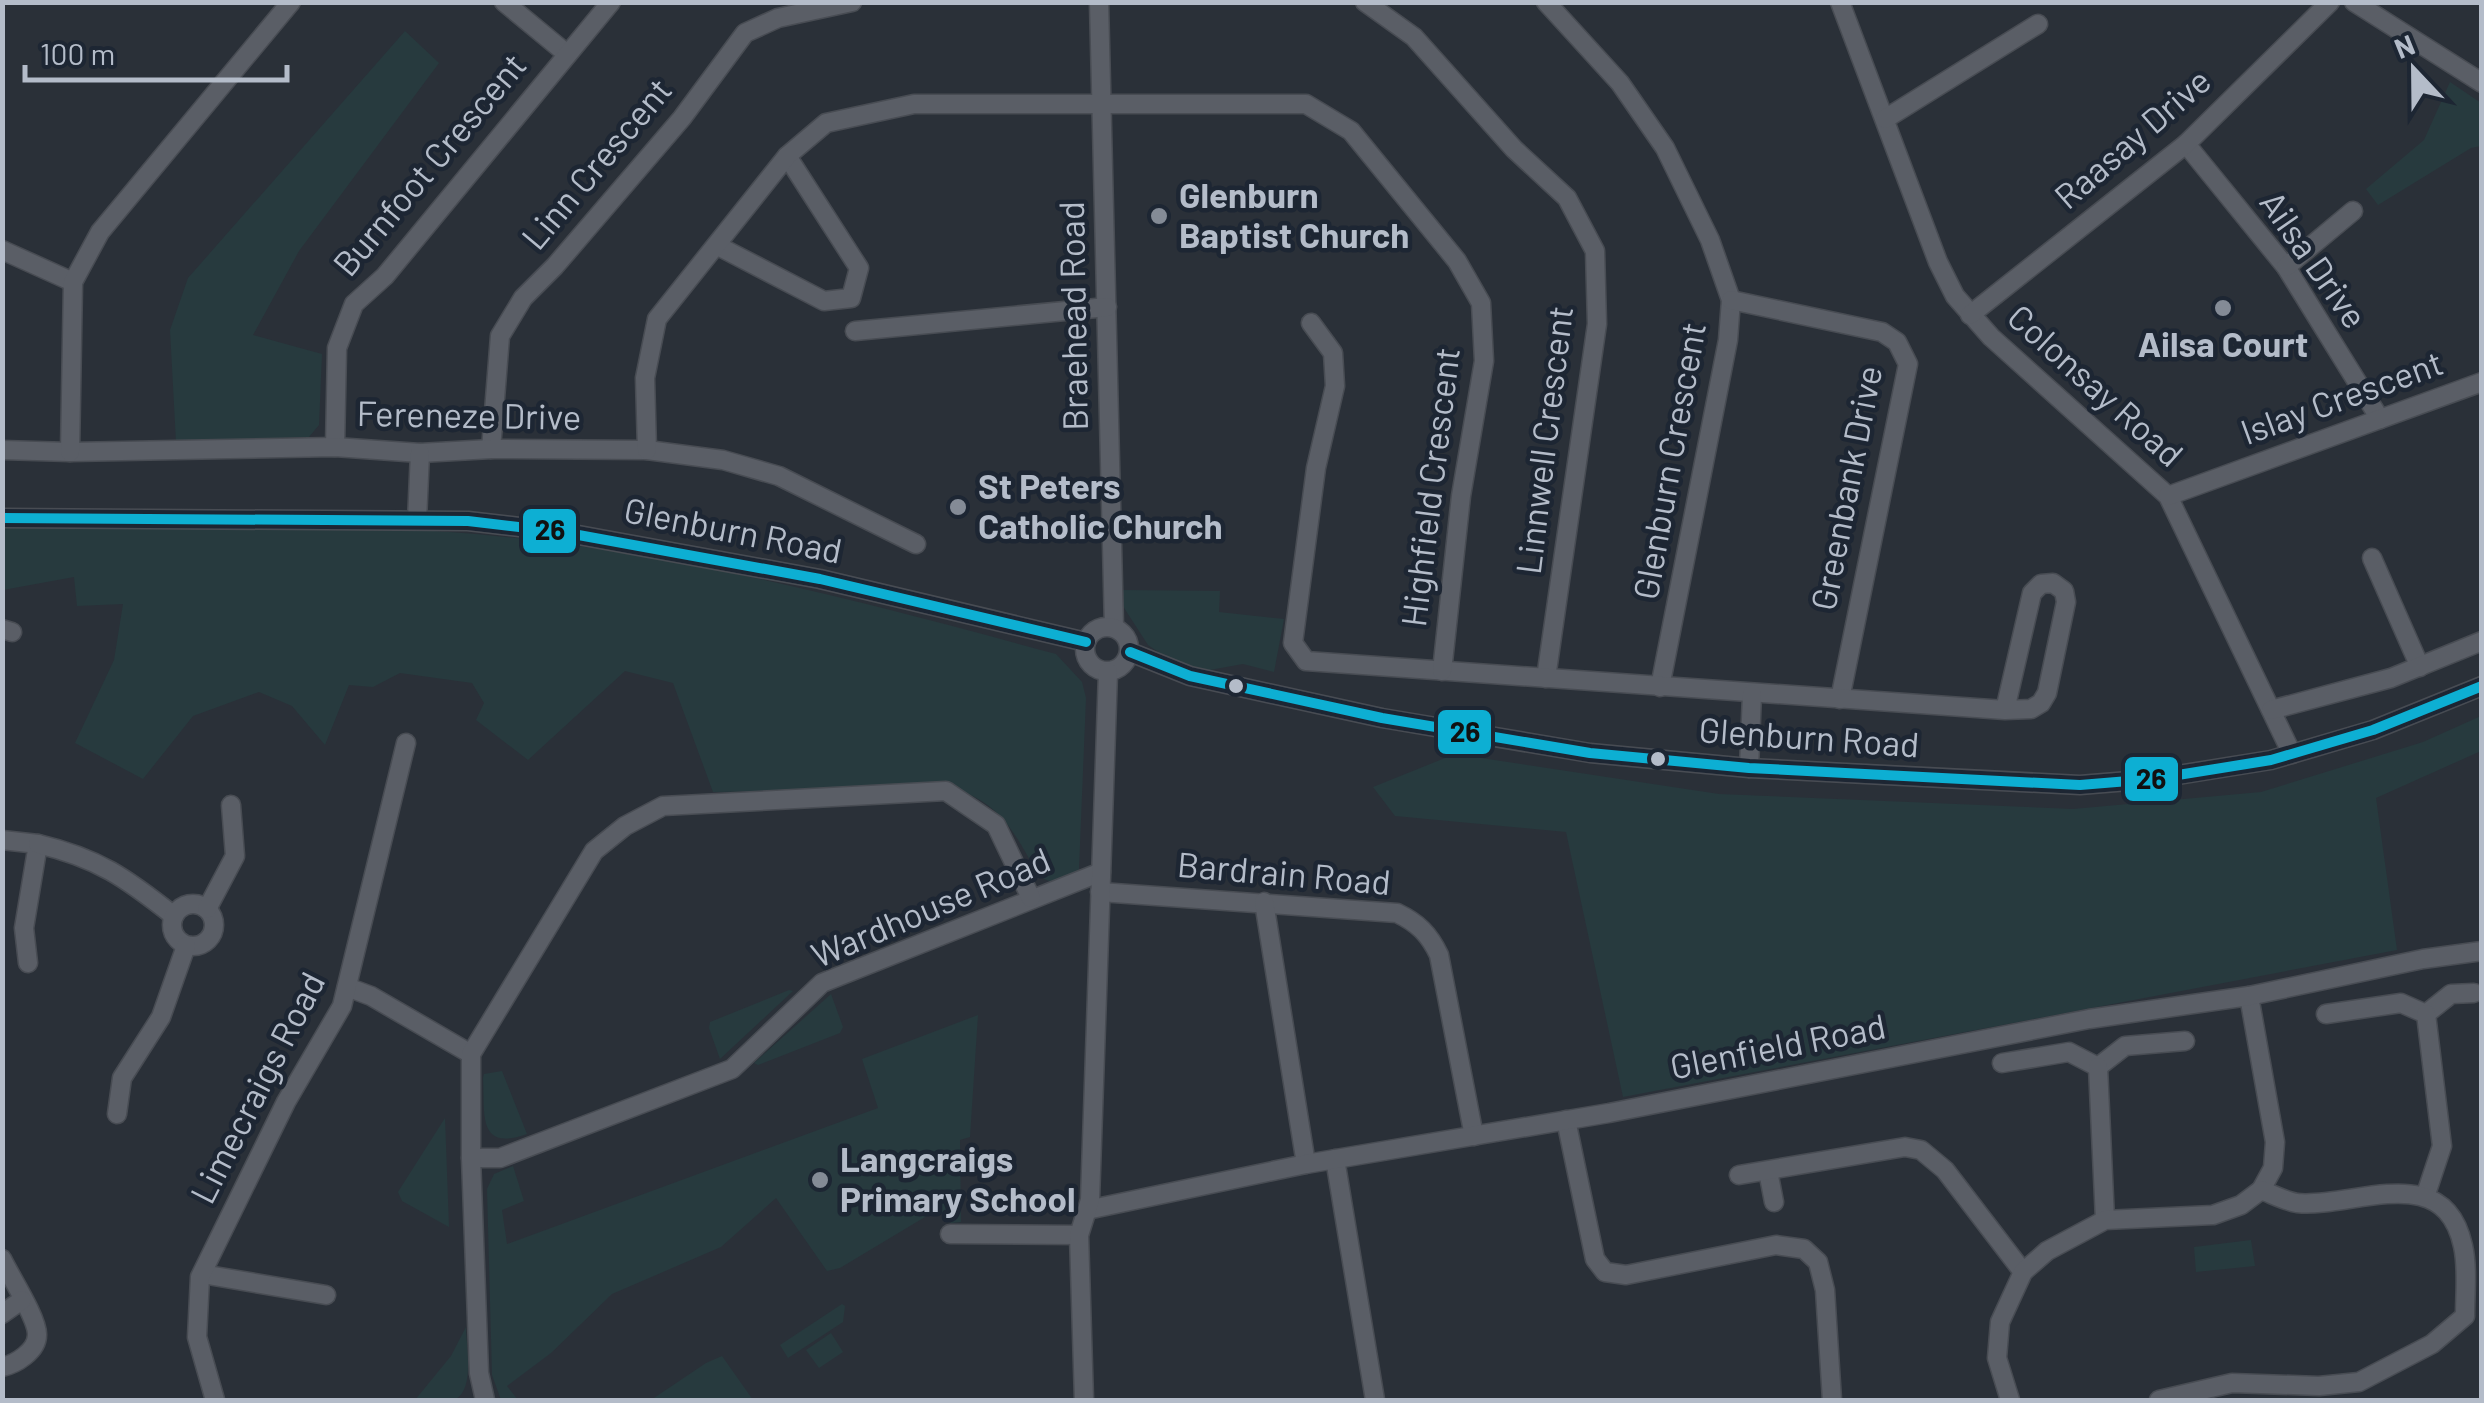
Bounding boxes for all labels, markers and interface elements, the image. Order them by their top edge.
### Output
scale bar [25,20,288,82]
north arrow [2364,20,2464,120]
text: N [2389,27,2419,65]
text: 100 m [40,35,115,71]
street label: Burnfoot Crescent [323,44,534,284]
street label: Raasay Drive [2045,58,2218,217]
street label: Linn Crescent [512,68,679,257]
place label: Glenburn Baptist Church [1179,173,1409,255]
street label: Ailsa Drive [2252,182,2377,336]
street label: Braehead Road [1049,201,1095,431]
marker: Glenburn Baptist Church [1148,205,1170,227]
street label: Colonsay Road [2000,295,2193,474]
marker: Ailsa Court [2212,297,2234,319]
street label: Linnwell Crescent [1506,303,1580,576]
street label: Glenburn Crescent [1623,319,1713,603]
place label: Ailsa Court [2138,322,2308,364]
street label: Islay Crescent [2234,340,2448,452]
street label: Highfield Crescent [1391,345,1467,629]
street label: Greenbank Drive [1801,362,1889,614]
street label: Fereneze Drive [356,391,582,437]
place label: St Peters Catholic Church [978,464,1223,546]
street label: Glenburn Road [621,487,846,571]
marker: St Peters Catholic Church [947,496,969,518]
line badge: 26 [521,507,578,555]
text: 26 [535,512,565,546]
unlabelled marker [1226,676,1246,696]
street label: Glenburn Road [1698,707,1921,765]
line badge: 26 [1436,708,1493,756]
text: 26 [1450,714,1480,748]
unlabelled marker [1648,749,1668,769]
line badge: 26 [2123,755,2180,803]
text: 26 [2136,761,2166,795]
street label: Wardhouse Road [805,837,1056,975]
street label: Bardrain Road [1176,842,1393,902]
street label: Limecraigs Road [180,965,332,1210]
street label: Glenfield Road [1666,1004,1889,1087]
place label: Langcraigs Primary School [840,1137,1076,1219]
marker: Langcraigs Primary School [809,1169,831,1191]

